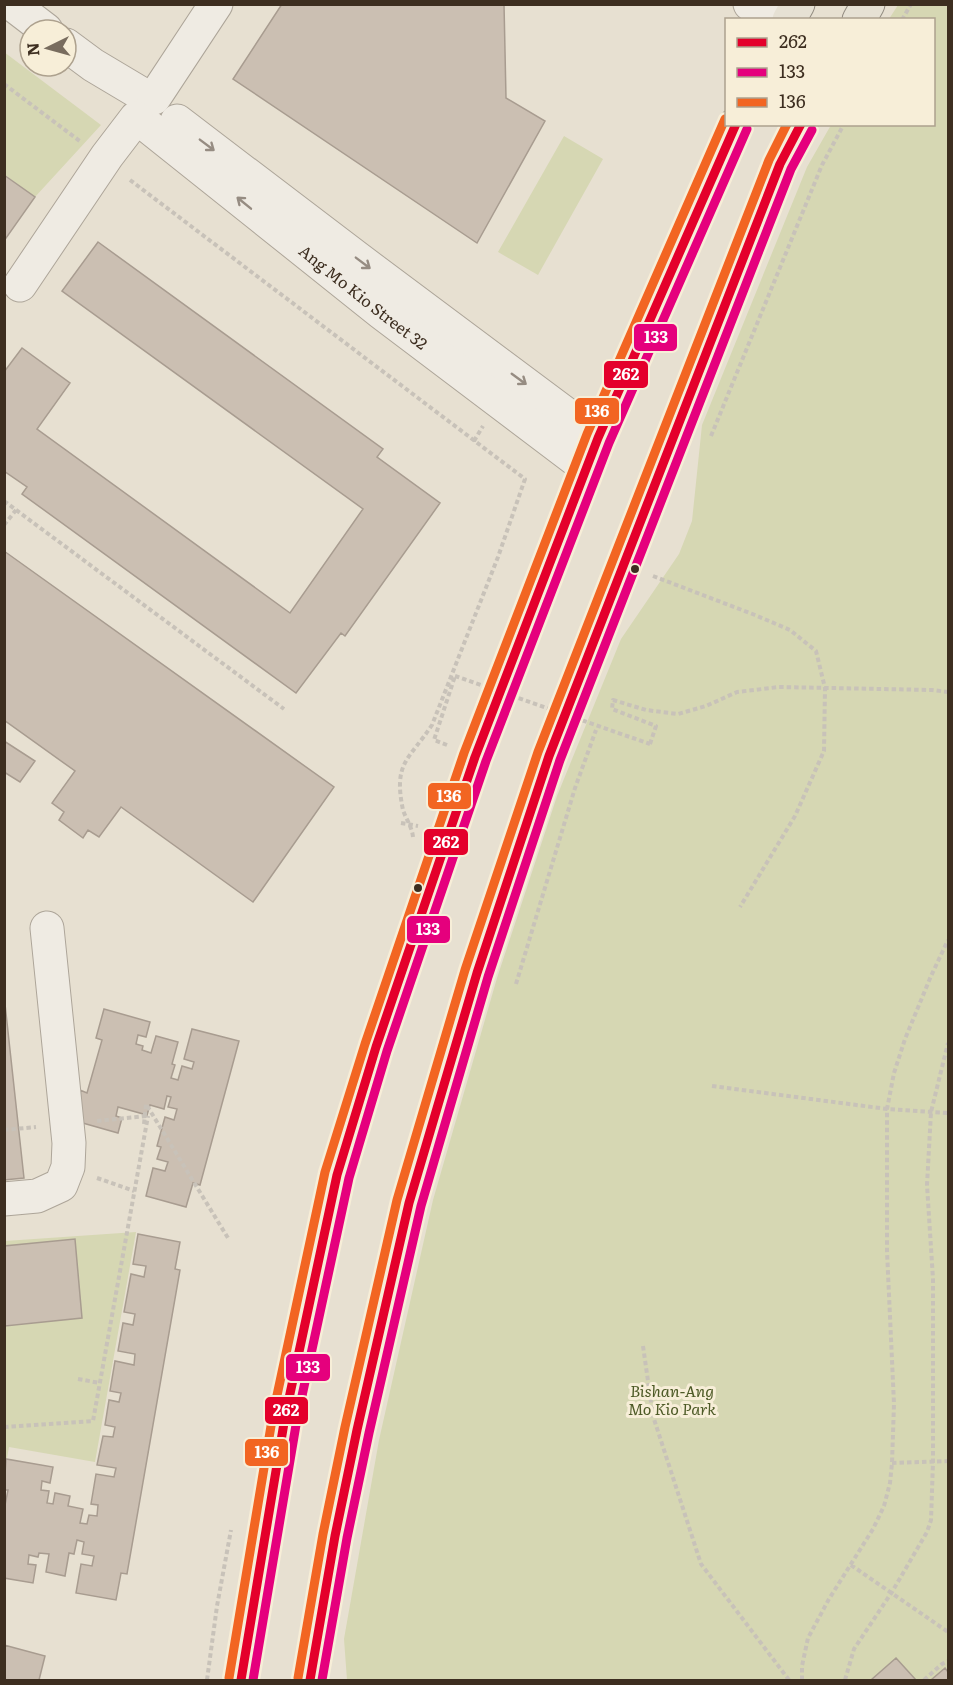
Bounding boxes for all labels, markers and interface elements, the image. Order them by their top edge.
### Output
north arrow [18,18,78,78]
legend [725,18,935,126]
text: 262 [779,27,807,54]
text: N [20,42,45,57]
text: 133 [779,57,805,84]
text: 136 [779,87,806,114]
one-way arrow [199,138,215,151]
one-way arrow [236,196,252,209]
street label: Ang Mo Kio Street 32 [294,238,433,355]
one-way arrow [354,256,370,269]
line badge: 133 [633,323,678,352]
text: 133 [644,324,668,348]
line badge: 262 [603,360,649,389]
text: 262 [613,361,640,385]
one-way arrow [511,372,527,385]
line badge: 136 [574,397,620,425]
text: 136 [585,398,609,422]
unlabelled marker [629,563,641,575]
line badge: 136 [427,782,472,810]
text: 136 [437,783,461,807]
line badge: 262 [423,828,469,856]
text: 262 [433,829,460,853]
unlabelled marker [412,882,424,894]
line badge: 133 [406,915,451,944]
text: 133 [416,916,440,940]
line badge: 133 [285,1353,331,1382]
text: 133 [296,1354,320,1378]
park label: Bishan-Ang Mo Kio Park [628,1378,716,1420]
line badge: 262 [264,1396,309,1425]
text: 262 [273,1397,300,1421]
line badge: 136 [244,1438,289,1467]
text: 136 [255,1439,279,1463]

